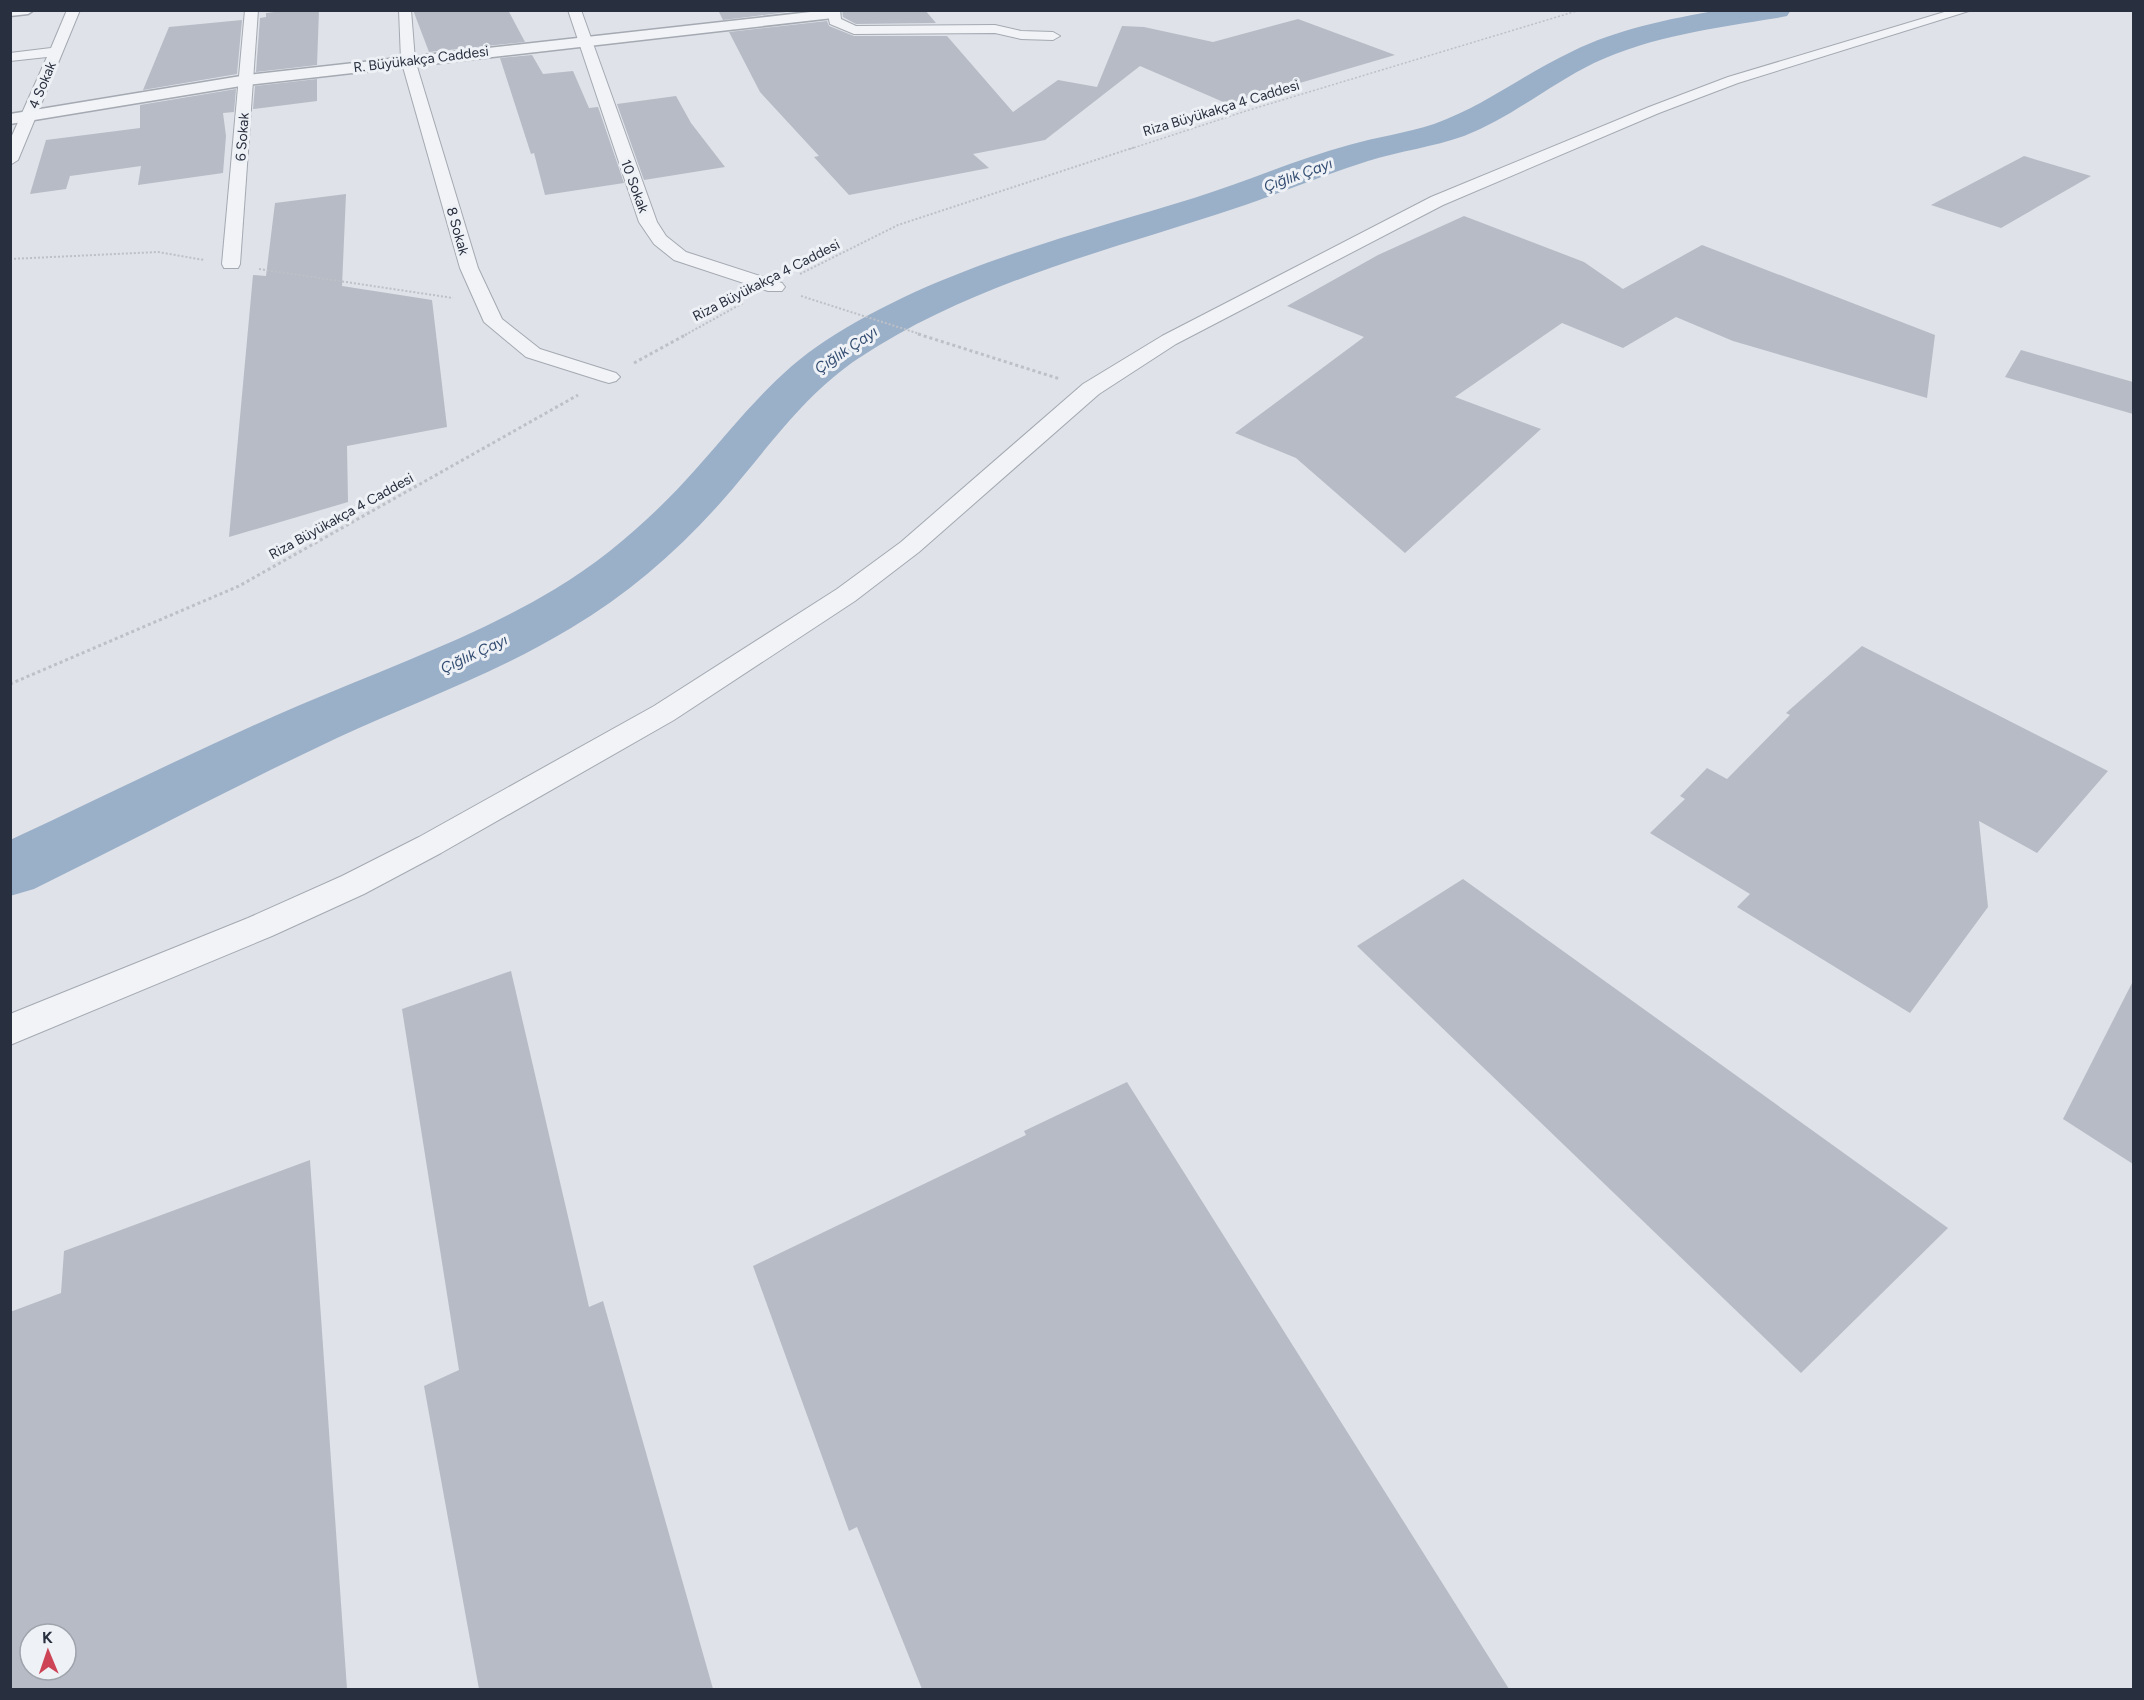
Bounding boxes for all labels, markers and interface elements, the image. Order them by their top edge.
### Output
street label: R. Büyükakça Caddesi [352,43,490,76]
street label: 4 Sokak [25,59,60,111]
street label: Riza Büyükakça 4 Caddesi [1141,77,1301,140]
street label: 6 Sokak [232,112,253,162]
water label: Çığlık Çayı [1261,154,1335,196]
street label: 10 Sokak [617,157,652,215]
street label: 8 Sokak [443,205,473,257]
street label: Riza Büyükakça 4 Caddesi [690,236,843,325]
water label: Çığlık Çayı [811,322,881,378]
street label: Riza Büyükakça 4 Caddesi [266,470,417,563]
water label: Çığlık Çayı [438,631,510,677]
north arrow [18,1622,78,1682]
text: K [42,1628,53,1647]

